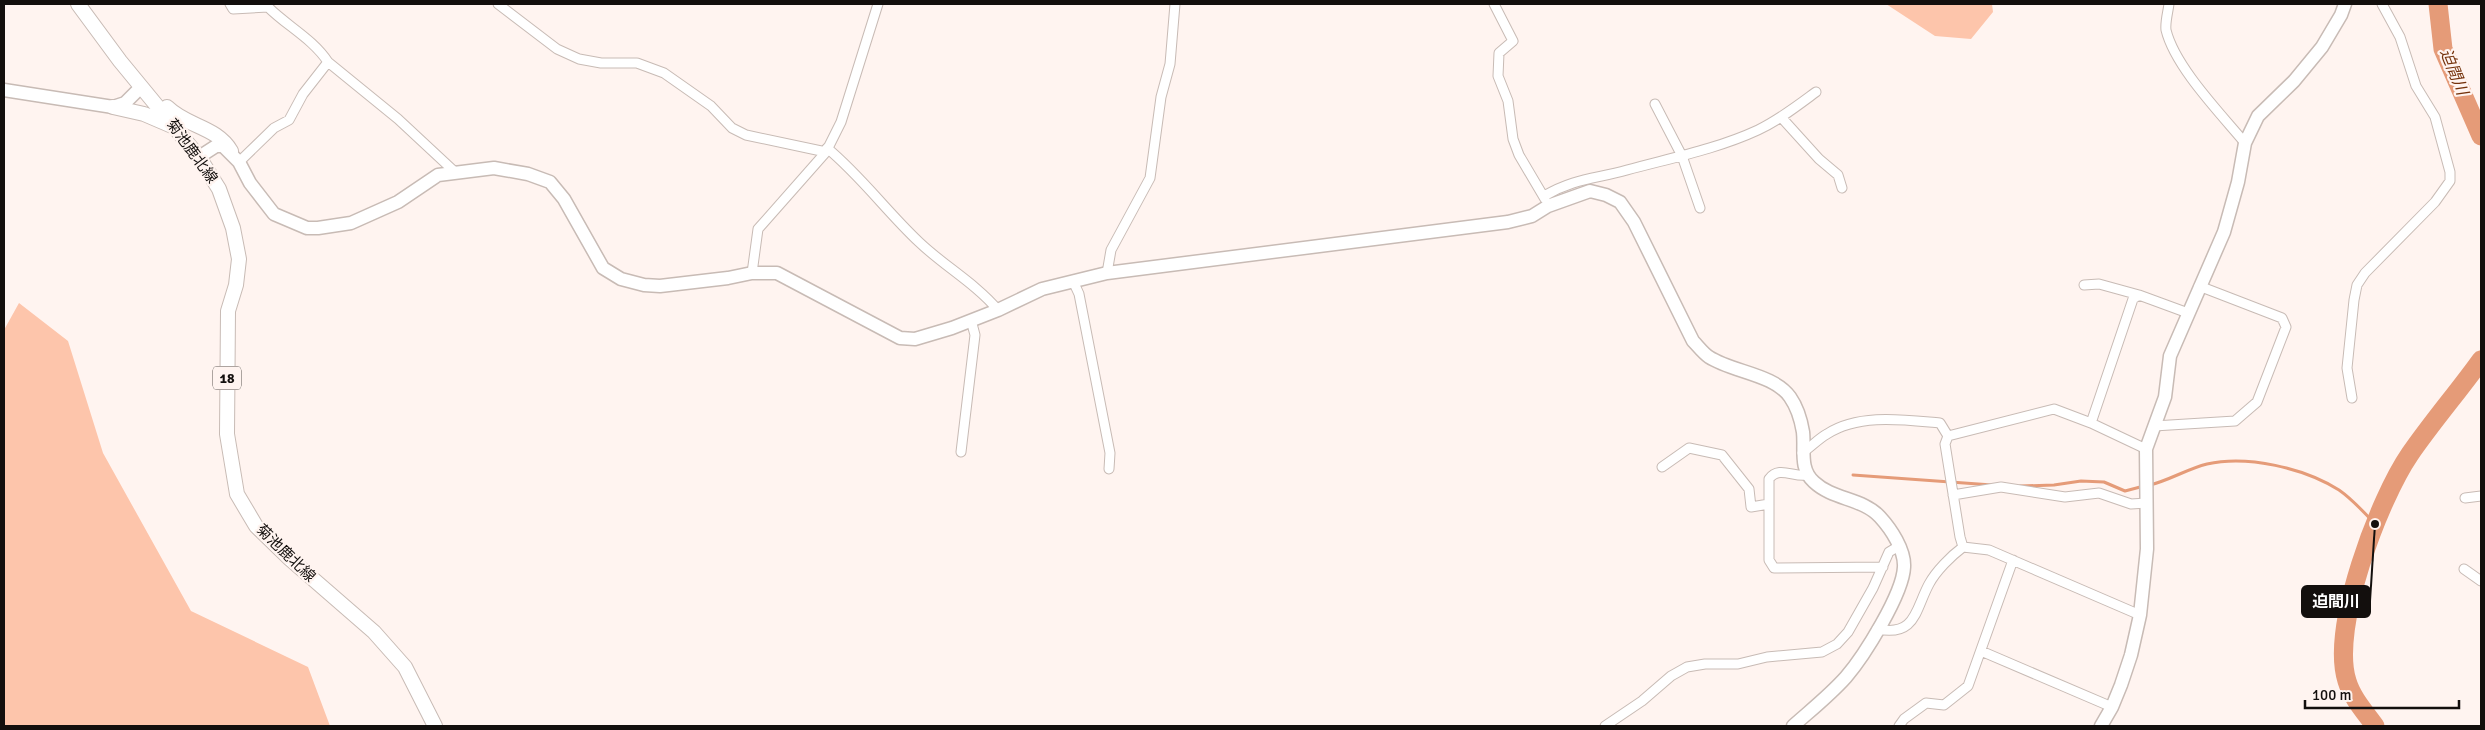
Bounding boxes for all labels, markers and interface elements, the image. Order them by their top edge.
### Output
water label: 迫間川 [2436,46,2473,100]
street label: 菊池鹿北線 [163,115,221,187]
road number: 18 [213,366,241,389]
street label: 菊池鹿北線 [253,520,319,586]
callout: 迫間川 [2302,586,2370,617]
text: 迫間川 [2312,592,2360,612]
scale bar [2305,678,2459,710]
text: 100 m [2312,686,2352,704]

